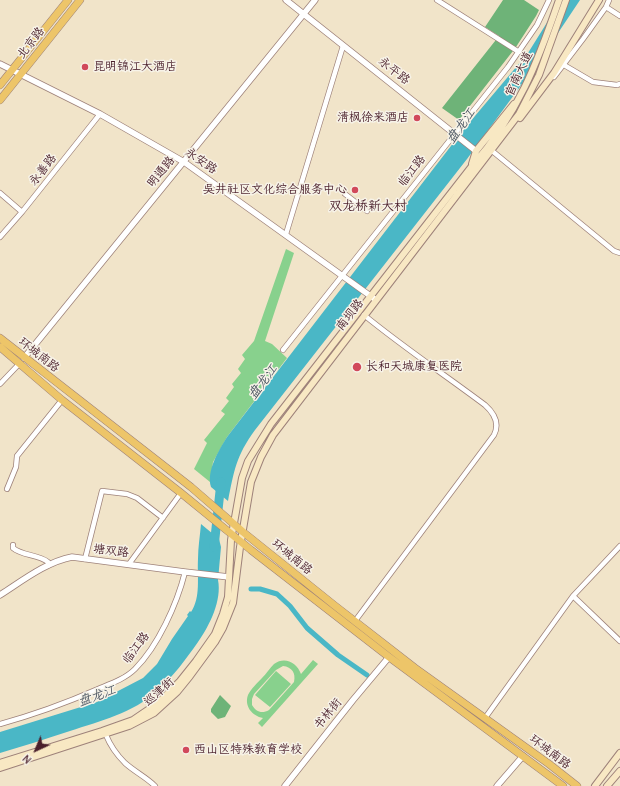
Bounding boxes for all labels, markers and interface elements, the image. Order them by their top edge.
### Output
street label: 北京路 [14,24,48,62]
street label: 官南大道 [502,49,536,99]
street label: 永平路 [375,54,413,88]
place label: 昆明锦江大酒店 [93,60,177,74]
marker: 昆明锦江大酒店 [80,62,90,72]
water label: 盘龙江 [443,106,479,146]
place label: 清枫徐来酒店 [337,111,409,125]
marker: 清枫徐来酒店 [412,113,422,123]
street label: 永安路 [182,145,220,177]
street label: 永善路 [26,151,60,189]
street label: 临江路 [395,152,429,190]
street label: 明通路 [144,153,178,191]
place label: 吴井社区文化综合服务中心 [203,183,347,197]
marker: 吴井社区文化综合服务中心 [350,185,360,195]
district label: 双龙桥新大村 [329,198,407,214]
street label: 南坝路 [333,296,367,334]
street label: 环城南路 [16,335,62,375]
place label: 长和天城康复医院 [366,360,462,374]
marker: 长和天城康复医院 [351,361,363,373]
water label: 盘龙江 [245,362,281,402]
street label: 环城南路 [269,536,315,578]
street label: 塘双路 [92,542,130,560]
street label: 临江路 [119,629,153,667]
street label: 巡津街 [141,675,177,709]
water label: 盘龙江 [76,682,118,710]
street label: 书林街 [311,695,345,733]
north arrow [16,730,56,770]
street label: 环城南路 [526,732,574,772]
place label: 西山区特殊教育学校 [194,743,302,757]
marker: 西山区特殊教育学校 [181,745,191,755]
text: N [20,752,34,766]

